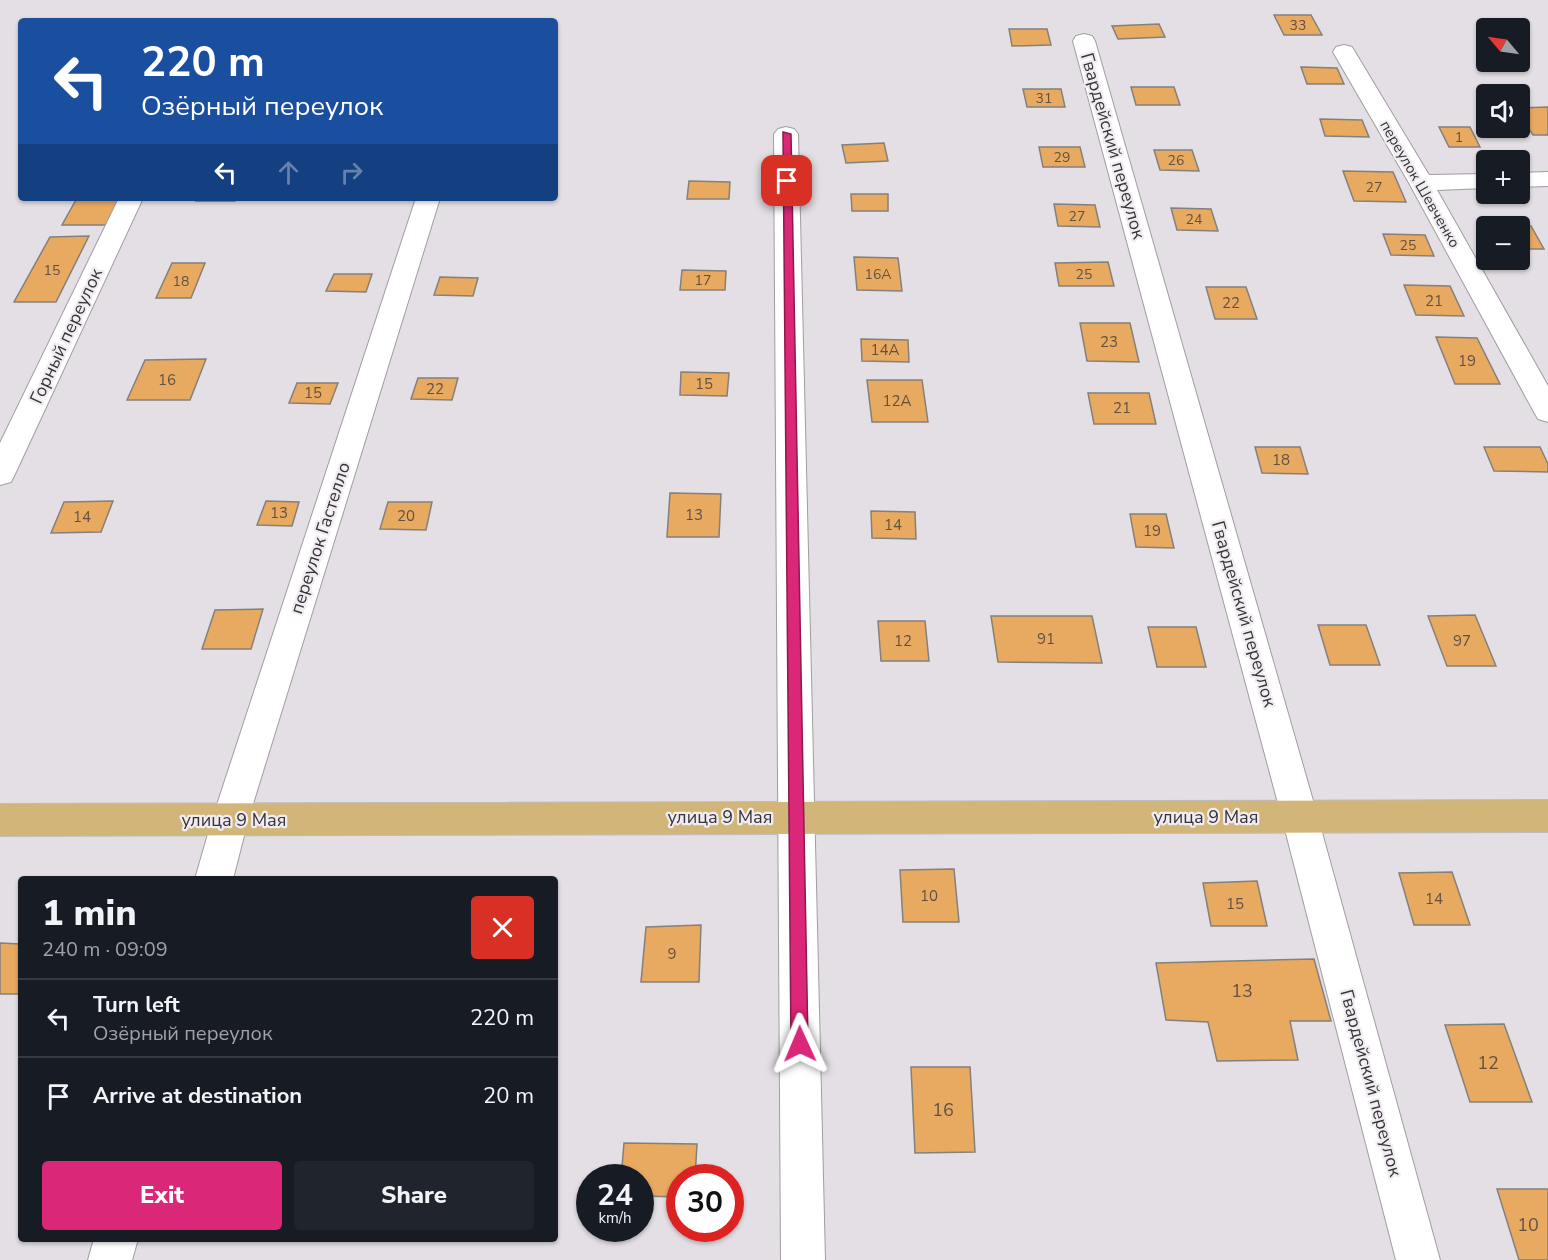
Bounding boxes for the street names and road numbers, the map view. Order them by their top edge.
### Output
street label: Гвардейский переулок [1075,50,1151,242]
street label: переулок Шевченко [1375,117,1465,251]
street label: Горный переулок [24,264,108,408]
street label: переулок Гастелло [284,459,356,617]
street label: Гвардейский переулок [1206,518,1282,710]
street label: улица 9 Мая [667,805,773,829]
street label: улица 9 Мая [1153,805,1259,829]
street label: улица 9 Мая [181,808,287,832]
street label: Гвардейский переулок [1334,987,1408,1180]

